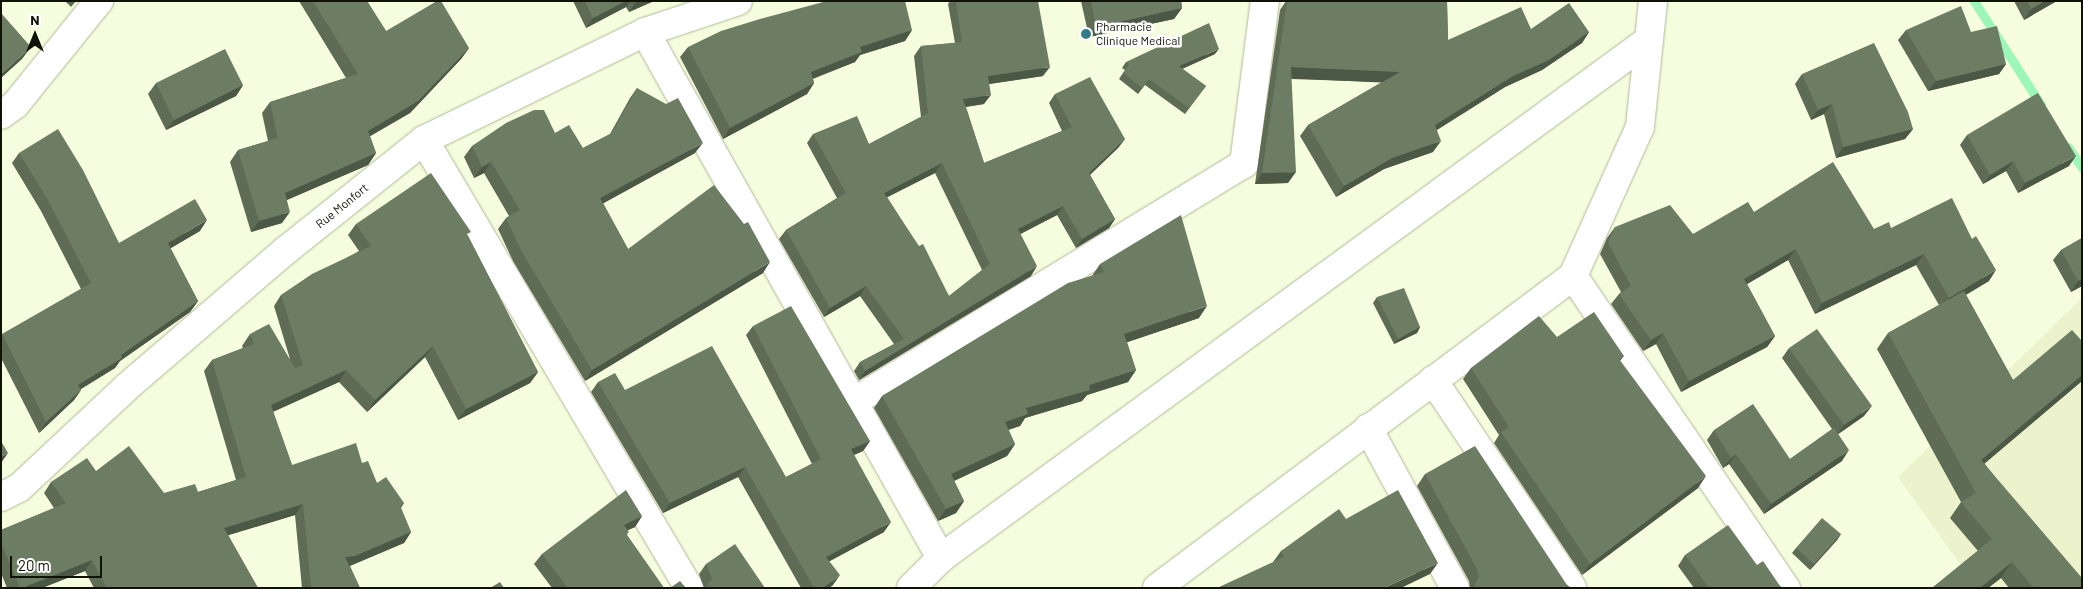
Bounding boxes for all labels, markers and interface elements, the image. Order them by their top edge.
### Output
north arrow [10,10,60,60]
text: N [30,11,40,28]
place label: Pharmacie Clinique Medical [1096,20,1180,48]
marker: Pharmacie Clinique Medical [1080,28,1092,40]
street label: Rue Monfort [313,180,371,232]
scale bar [12,546,105,578]
text: 20 m [18,556,50,574]

